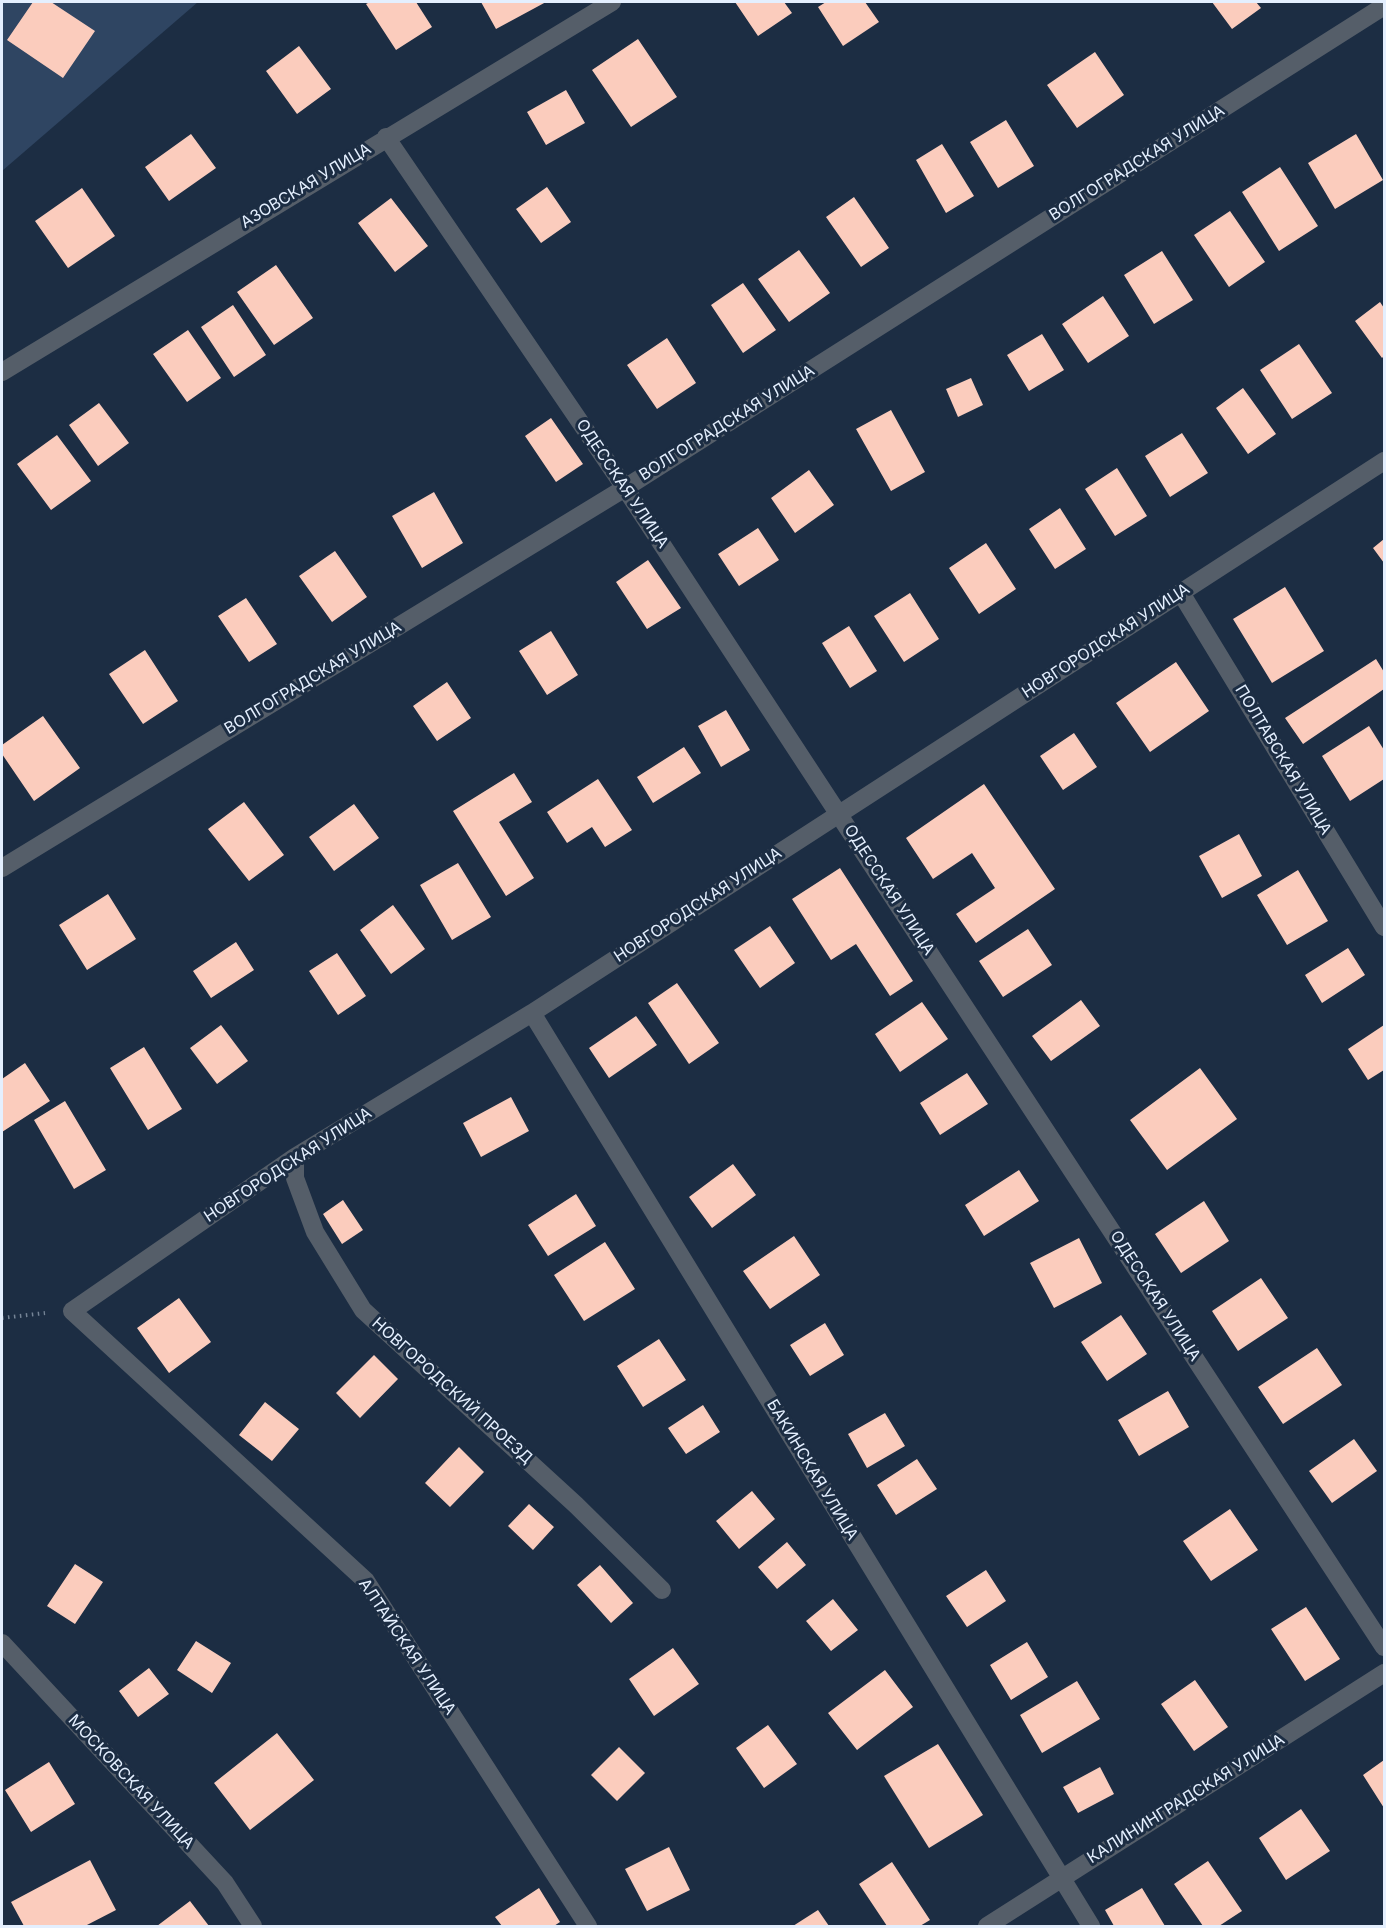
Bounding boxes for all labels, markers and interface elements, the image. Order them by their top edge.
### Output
street label: ВОЛГОГРАДСКАЯ УЛИЦА [1046,101,1228,225]
street label: АЗОВСКАЯ УЛИЦА [237,140,375,232]
street label: ВОЛГОГРАДСКАЯ УЛИЦА [636,361,818,485]
street label: ОДЕССКАЯ УЛИЦА [572,416,672,552]
street label: НОВГОРОДСКАЯ УЛИЦА [1019,580,1193,702]
street label: ВОЛГОГРАДСКАЯ УЛИЦА [221,617,405,739]
street label: ПОЛТАВСКАЯ УЛИЦА [1231,682,1335,838]
street label: ОДЕССКАЯ УЛИЦА [840,821,938,959]
street label: НОВГОРОДСКАЯ УЛИЦА [611,844,785,966]
street label: НОВГОРОДСКАЯ УЛИЦА [201,1104,375,1226]
street label: ОДЕССКАЯ УЛИЦА [1106,1227,1204,1365]
street label: НОВГОРОДСКИЙ ПРОЕЗД [368,1314,536,1468]
street label: БАКИНСКАЯ УЛИЦА [762,1396,862,1544]
street label: АЛТАЙСКАЯ УЛИЦА [354,1575,460,1719]
street label: МОСКОВСКАЯ УЛИЦА [64,1711,198,1853]
street label: КАЛИНИНГРАДСКАЯ УЛИЦА [1084,1730,1288,1868]

